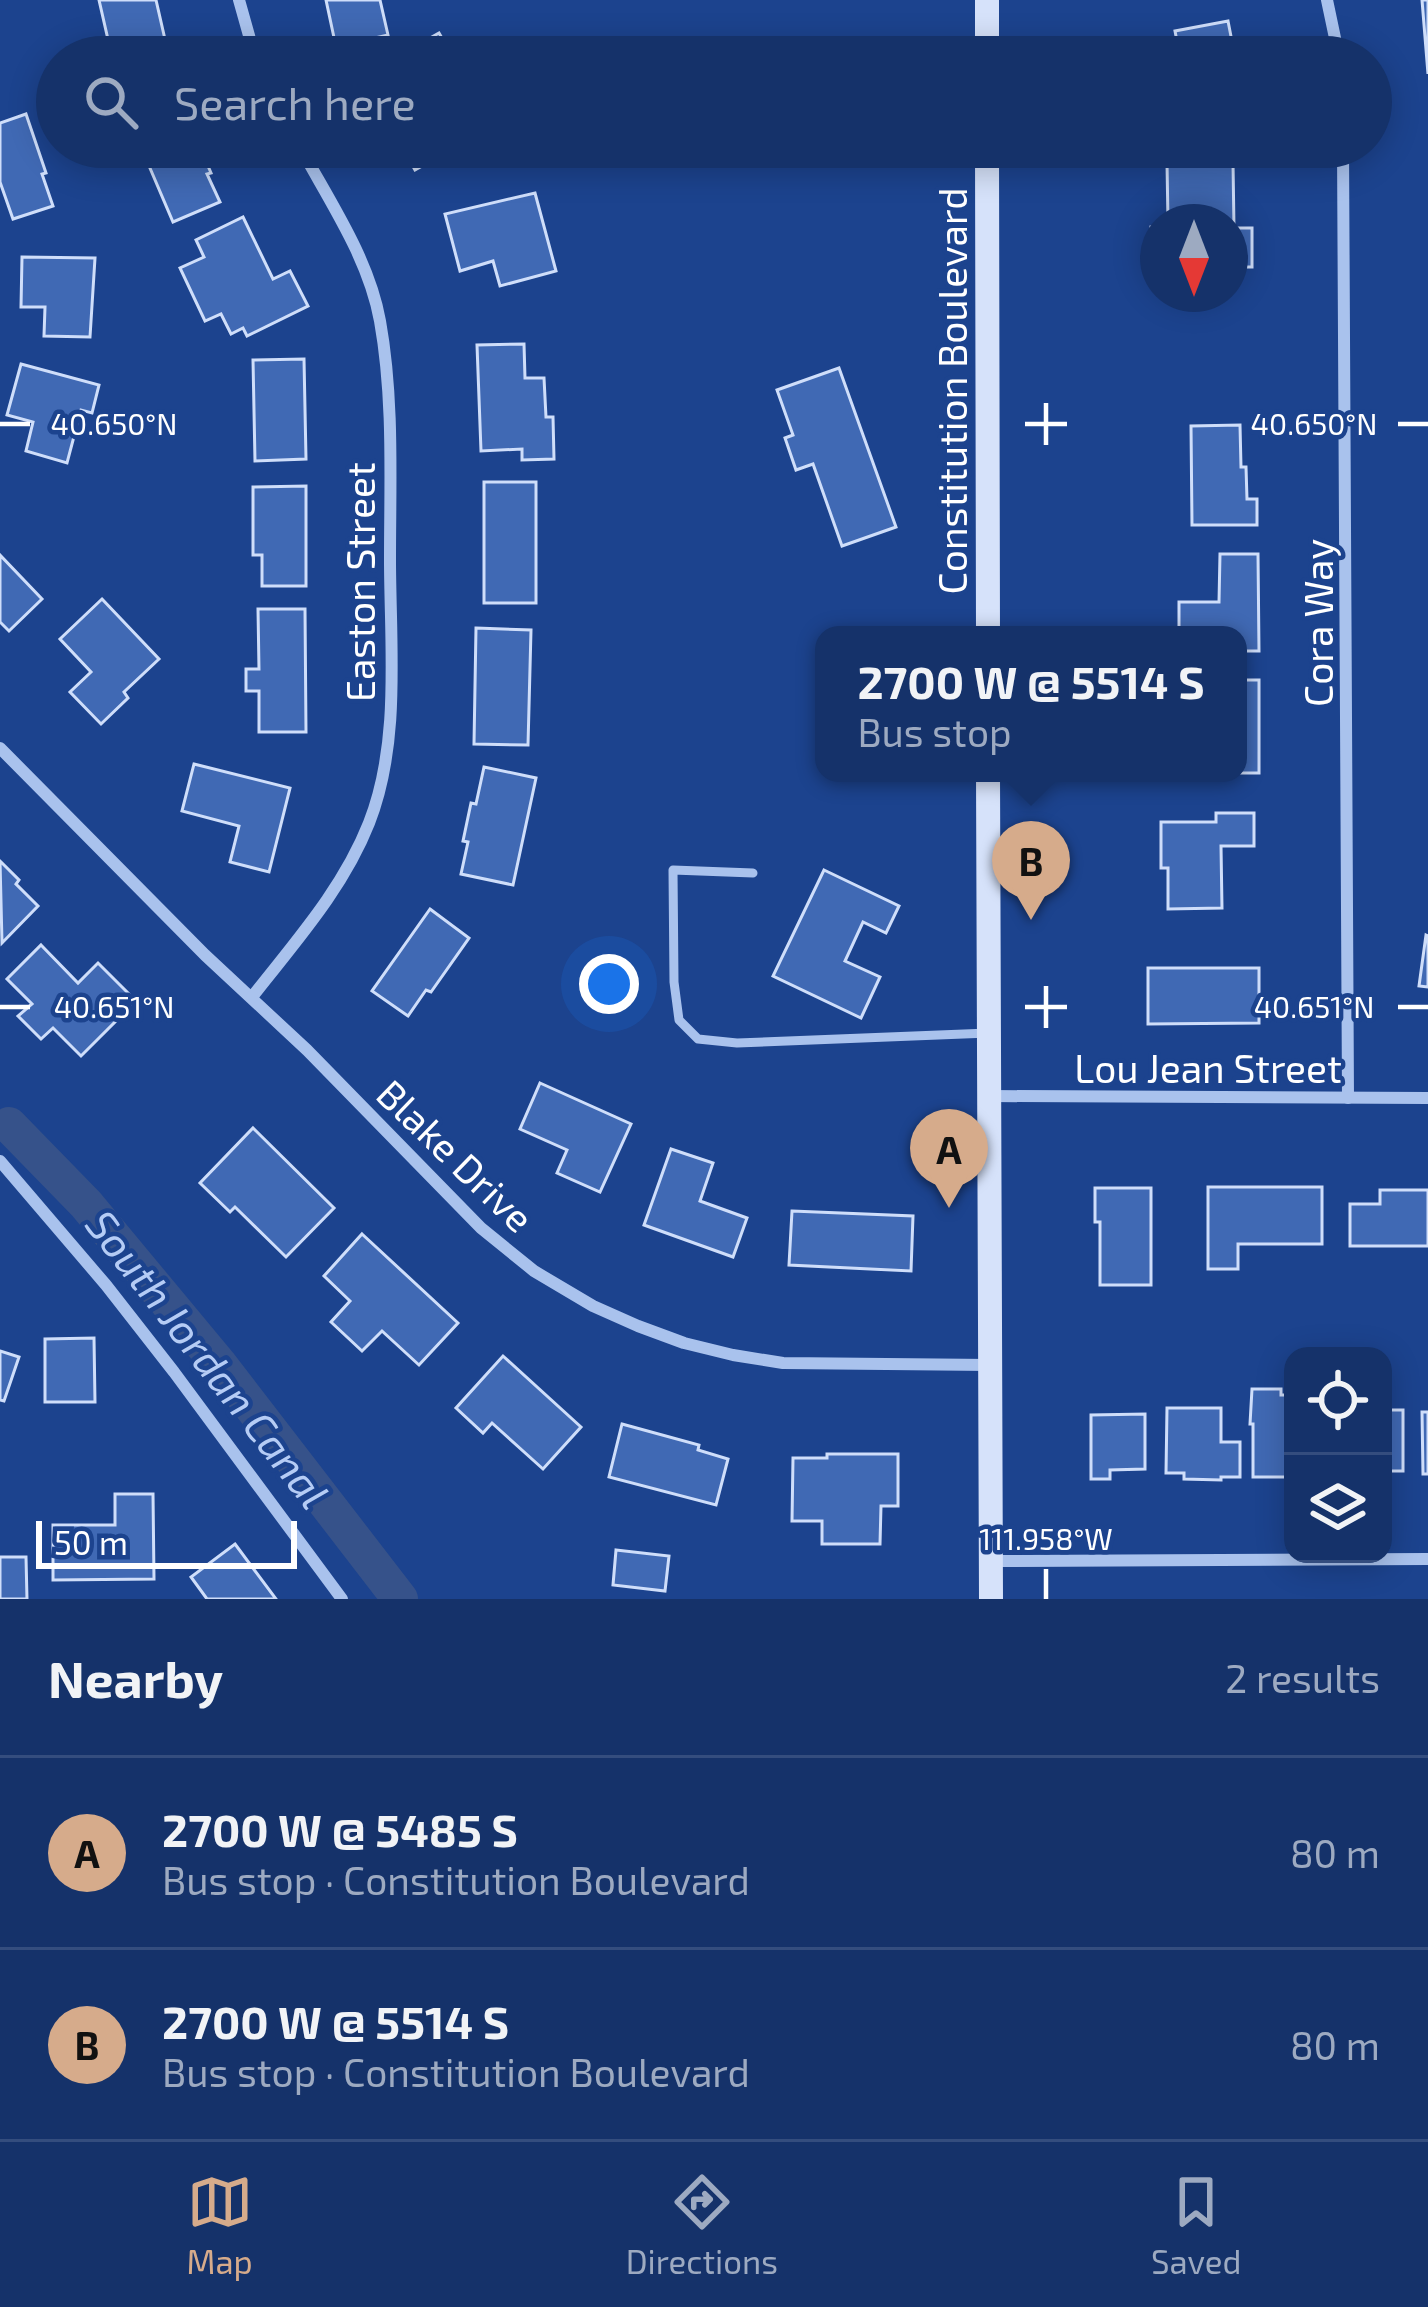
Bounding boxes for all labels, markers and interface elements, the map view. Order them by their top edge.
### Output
search box [36,36,1392,168]
icon: search [78,69,144,135]
text: Search here [174,75,416,129]
street label: Constitution Boulevard [928,188,975,594]
north arrow [1140,204,1248,312]
text: 40.650°N [51,405,177,441]
text: 40.650°N [1251,405,1377,441]
street label: Easton Street [336,462,383,702]
street label: Cora Way [1294,539,1341,707]
popup [815,626,1247,782]
text: 2700 W @ 5514 S [857,654,1205,708]
text: Bus stop [857,708,1012,755]
pin: B [992,821,1070,920]
your location [579,954,639,1014]
text: 40.651°N [54,988,174,1024]
text: 40.651°N [1254,988,1374,1024]
street label: Lou Jean Street [1074,1044,1342,1091]
street label: Blake Drive [368,1069,544,1241]
pin: A [910,1109,988,1208]
water label: South Jordan Canal [77,1199,341,1517]
map controls [1284,1347,1392,1563]
button: locate [1284,1347,1392,1455]
button: layers [1284,1455,1392,1563]
scale bar [36,1515,297,1568]
text: 111.958°W [979,1520,1113,1556]
text: 50 m [54,1522,128,1562]
text: Nearby [48,1647,223,1708]
text: 2 results [1225,1654,1380,1701]
text: 2700 W @ 5485 S [162,1802,518,1856]
text: A [74,1829,100,1876]
text: 80 m [1290,1829,1380,1876]
text: Bus stop · Constitution Boulevard [162,1856,750,1903]
text: 2700 W @ 5514 S [162,1994,509,2048]
text: B [75,2021,99,2068]
text: 80 m [1290,2021,1380,2068]
text: Bus stop · Constitution Boulevard [162,2048,750,2095]
tab: Map [187,2169,253,2281]
tab: Directions [626,2169,778,2281]
tab: Saved [1151,2169,1241,2281]

